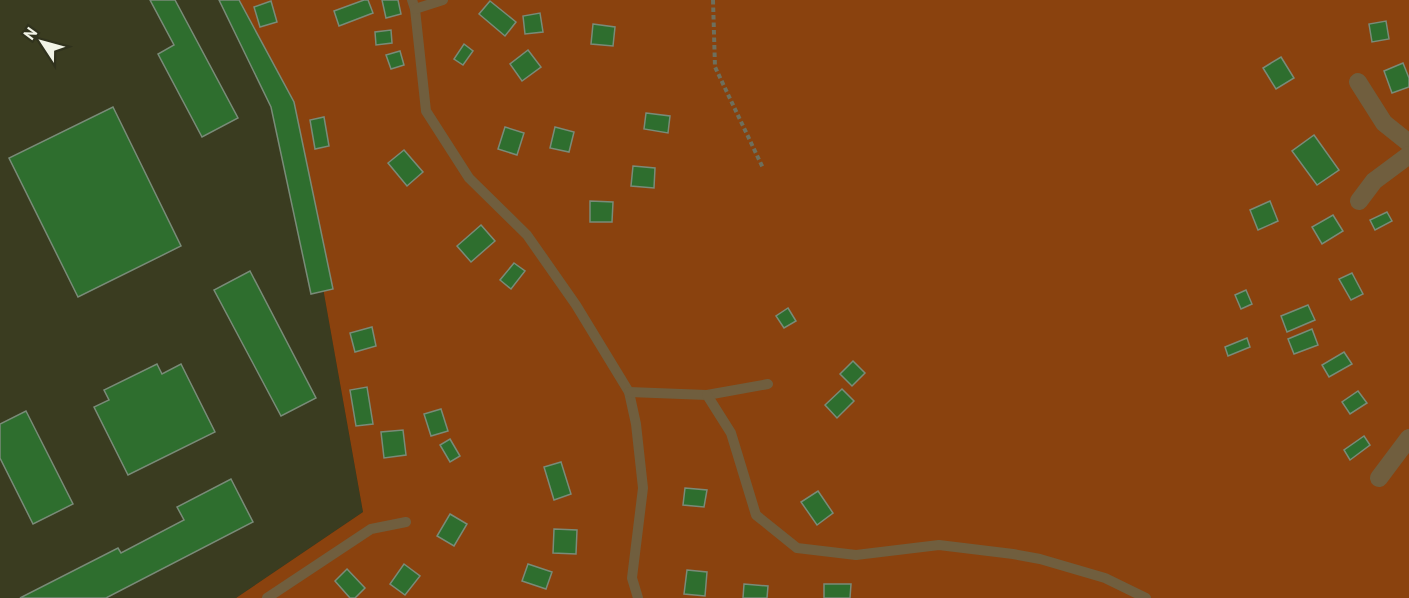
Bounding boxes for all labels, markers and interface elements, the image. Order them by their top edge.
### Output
north arrow [12,12,72,72]
text: N [19,23,41,43]

